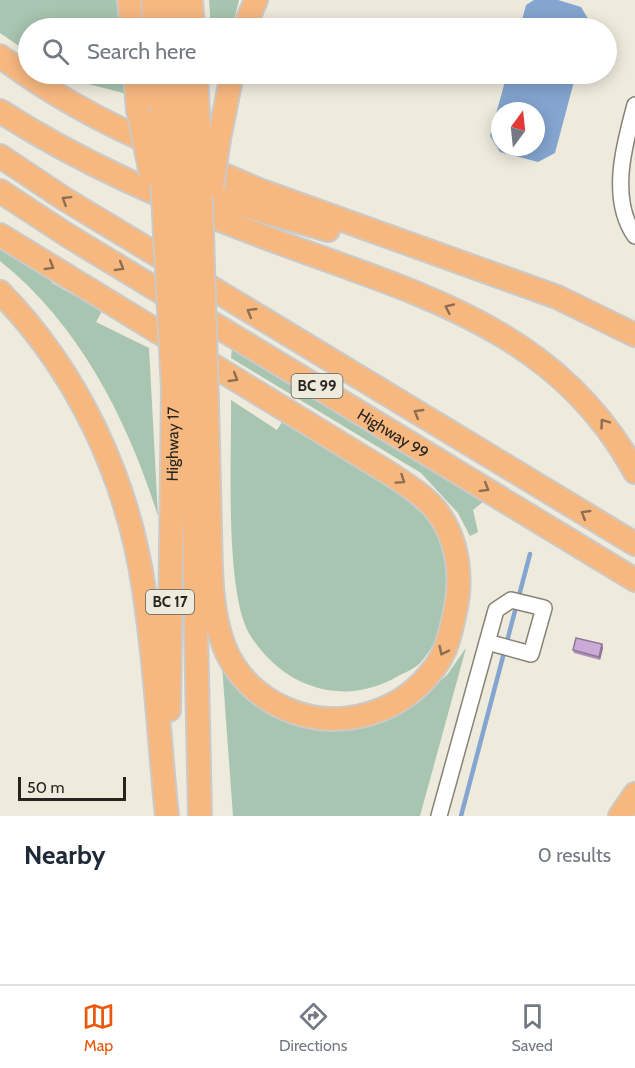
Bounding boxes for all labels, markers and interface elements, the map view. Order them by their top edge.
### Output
search box [18,18,617,84]
icon: search [39,35,72,68]
text: Search here [87,38,196,65]
north arrow [491,102,545,156]
one-way arrow [62,196,73,207]
one-way arrow [44,258,54,270]
one-way arrow [114,260,124,272]
one-way arrow [445,303,456,315]
one-way arrow [247,307,257,319]
one-way arrow [228,370,239,381]
road number: BC 99 [292,374,342,398]
street label: Highway 99 [354,405,432,463]
street label: Highway 17 [163,406,183,482]
one-way arrow [414,408,424,420]
one-way arrow [600,418,611,429]
one-way arrow [394,473,405,484]
one-way arrow [479,481,489,493]
one-way arrow [581,509,591,521]
road number: BC 17 [146,590,194,614]
one-way arrow [439,645,451,656]
scale bar [18,774,126,802]
text: 50 m [27,778,64,797]
text: Nearby [24,839,105,871]
text: 0 results [538,843,611,867]
tab: Map [82,1000,115,1055]
tab: Directions [279,1000,347,1055]
tab: Saved [511,1000,553,1055]

